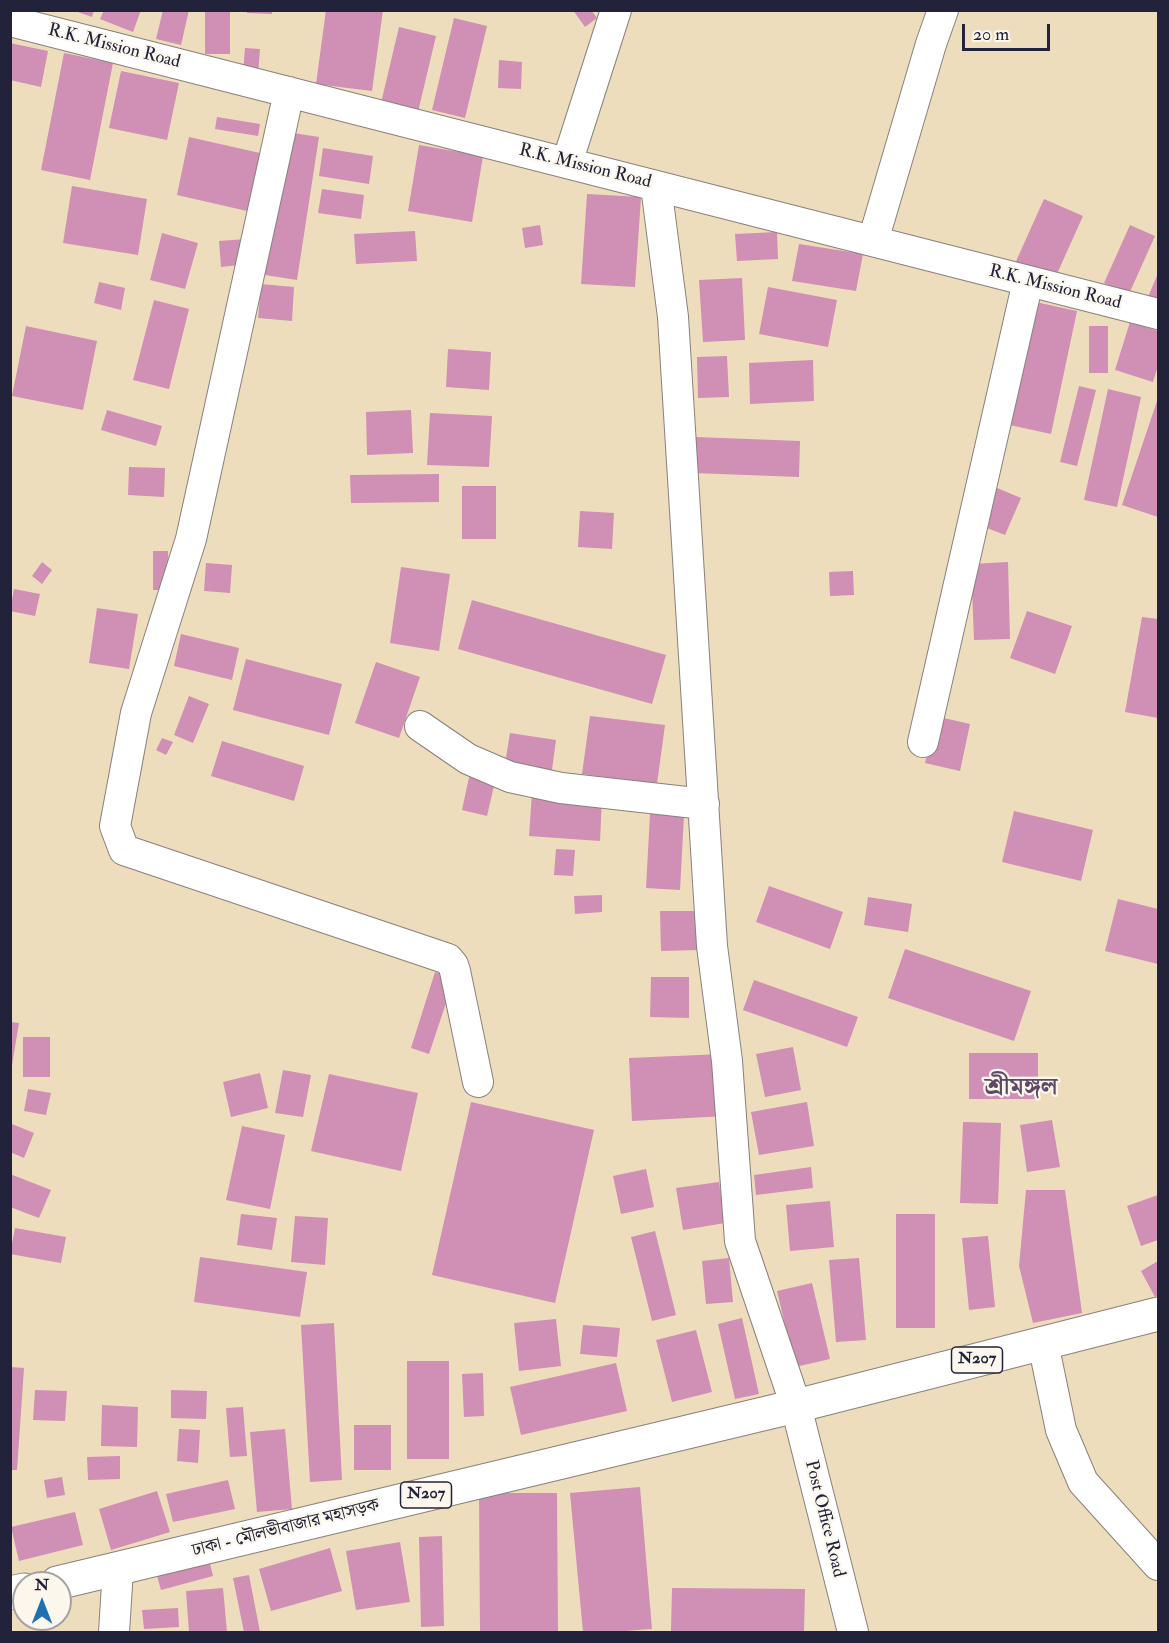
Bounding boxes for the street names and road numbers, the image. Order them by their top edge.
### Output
street label: R.K. Mission Road [46,20,182,74]
street label: R.K. Mission Road [517,140,653,194]
street label: R.K. Mission Road [987,261,1123,315]
road number: N207 [952,1347,1002,1373]
street label: Post Office Road [799,1458,849,1580]
road number: N207 [400,1482,452,1508]
street label: ঢাকা - মৌলভীবাজার মহাসড়ক [190,1495,382,1563]

